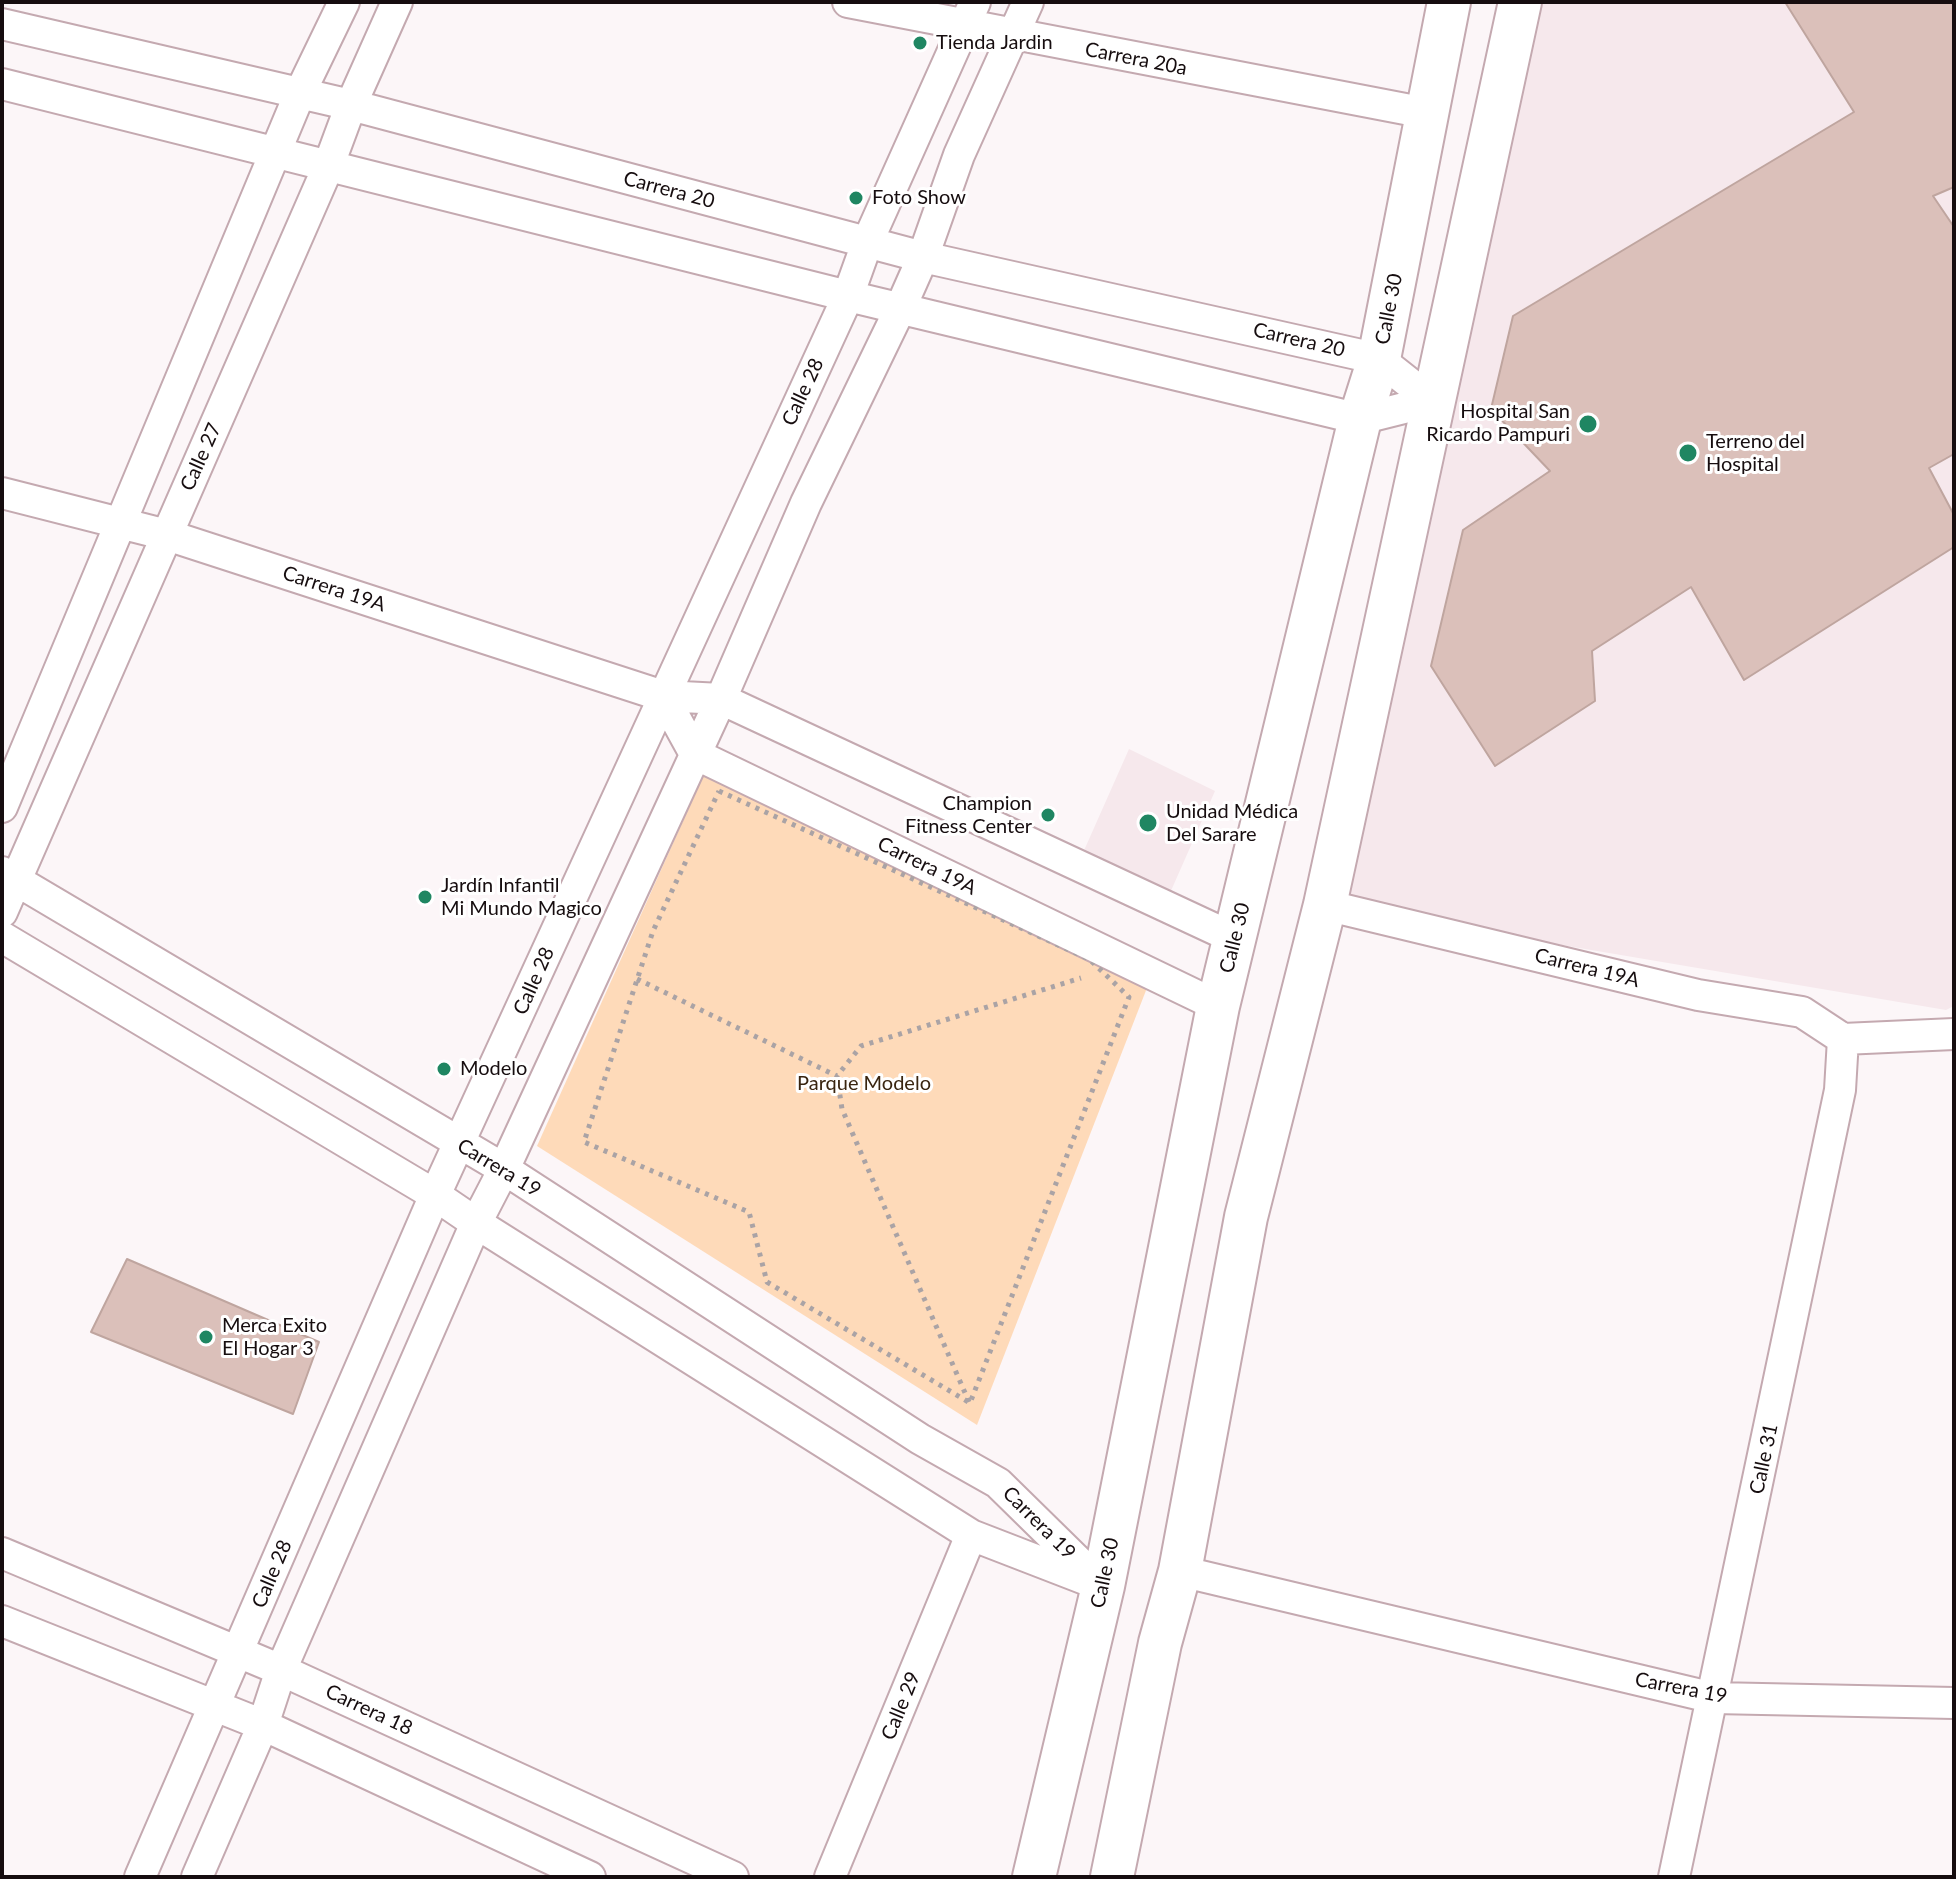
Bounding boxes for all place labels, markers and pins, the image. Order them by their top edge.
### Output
place label: Tienda Jardin [936,31,1053,55]
marker: Tienda Jardin [911,34,929,52]
place label: Foto Show [872,186,966,210]
marker: Foto Show [847,189,865,207]
place label: Hospital San Ricardo Pampuri [1426,400,1570,447]
marker: Hospital San Ricardo Pampuri [1577,413,1599,435]
place label: Terreno del Hospital [1706,430,1805,477]
marker: Terreno del Hospital [1677,442,1699,464]
place label: Champion Fitness Center [905,792,1032,839]
place label: Unidad Médica Del Sarare [1166,800,1298,847]
marker: Champion Fitness Center [1039,806,1057,824]
marker: Unidad Médica Del Sarare [1137,812,1159,834]
place label: Jardín Infantil Mi Mundo Magico [441,874,602,921]
marker: Jardín Infantil Mi Mundo Magico [416,888,434,906]
place label: Modelo [460,1057,527,1081]
marker: Modelo [435,1060,453,1078]
place label: Merca Exito El Hogar 3 [222,1314,327,1361]
marker: Merca Exito El Hogar 3 [197,1328,215,1346]

